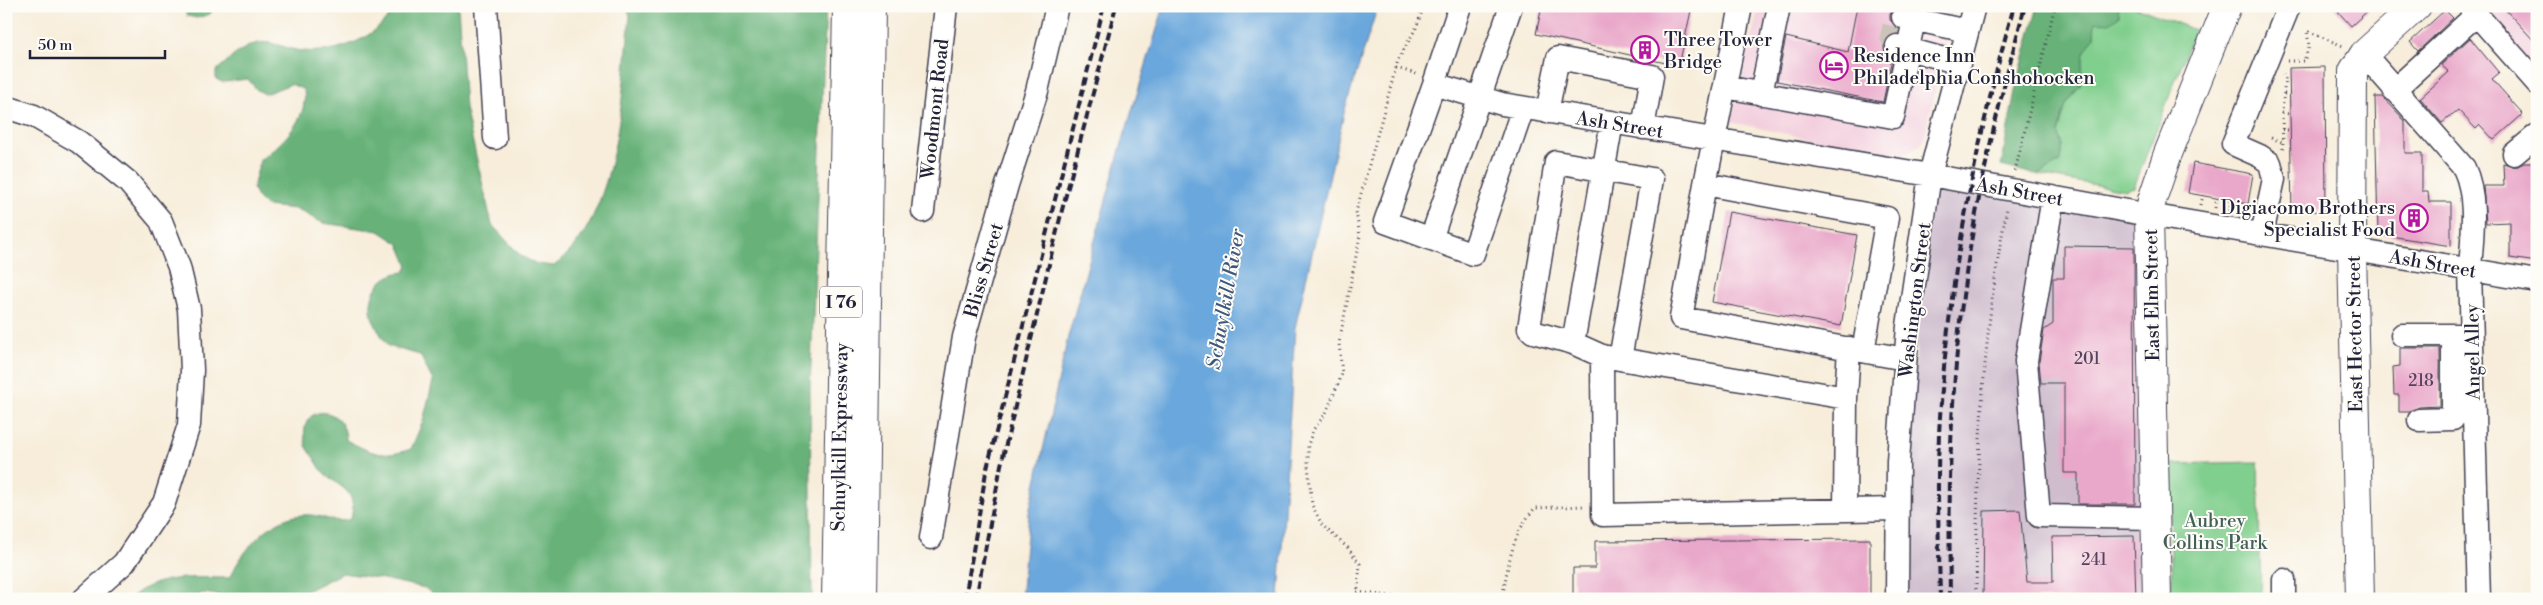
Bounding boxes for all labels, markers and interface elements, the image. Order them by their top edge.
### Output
scale bar [30,28,165,60]
place label: Three Tower Bridge [1663,28,1772,74]
building icon: Three Tower Bridge [1630,35,1660,65]
text: 50 m [38,36,72,55]
street label: Woodmont Road [916,37,954,182]
place label: Residence Inn Philadelphia Conshohocken [1853,44,2095,90]
hotel icon: Residence Inn Philadelphia Conshohocken [1819,51,1849,81]
street label: Ash Street [1573,106,1666,144]
street label: Ash Street [1973,172,2066,212]
place label: Digiacomo Brothers Specialist Food [2220,196,2395,242]
building icon: Digiacomo Brothers Specialist Food [2399,203,2429,233]
street label: Bliss Street [959,220,1009,321]
street label: Washington Street [1893,221,1936,380]
water label: Schuylkill River [1202,227,1251,371]
street label: East Elm Street [2139,228,2165,362]
street label: Ash Street [2386,244,2479,284]
street label: East Hector Street [2342,255,2368,413]
road number: I 76 [820,286,862,318]
street label: Angel Alley [2460,303,2486,401]
street label: Schuylkill Expressway [826,342,854,532]
house number: 201 [2074,349,2100,369]
house number: 218 [2408,371,2434,391]
park label: Aubrey Collins Park [2163,509,2268,555]
house number: 241 [2081,550,2107,570]

